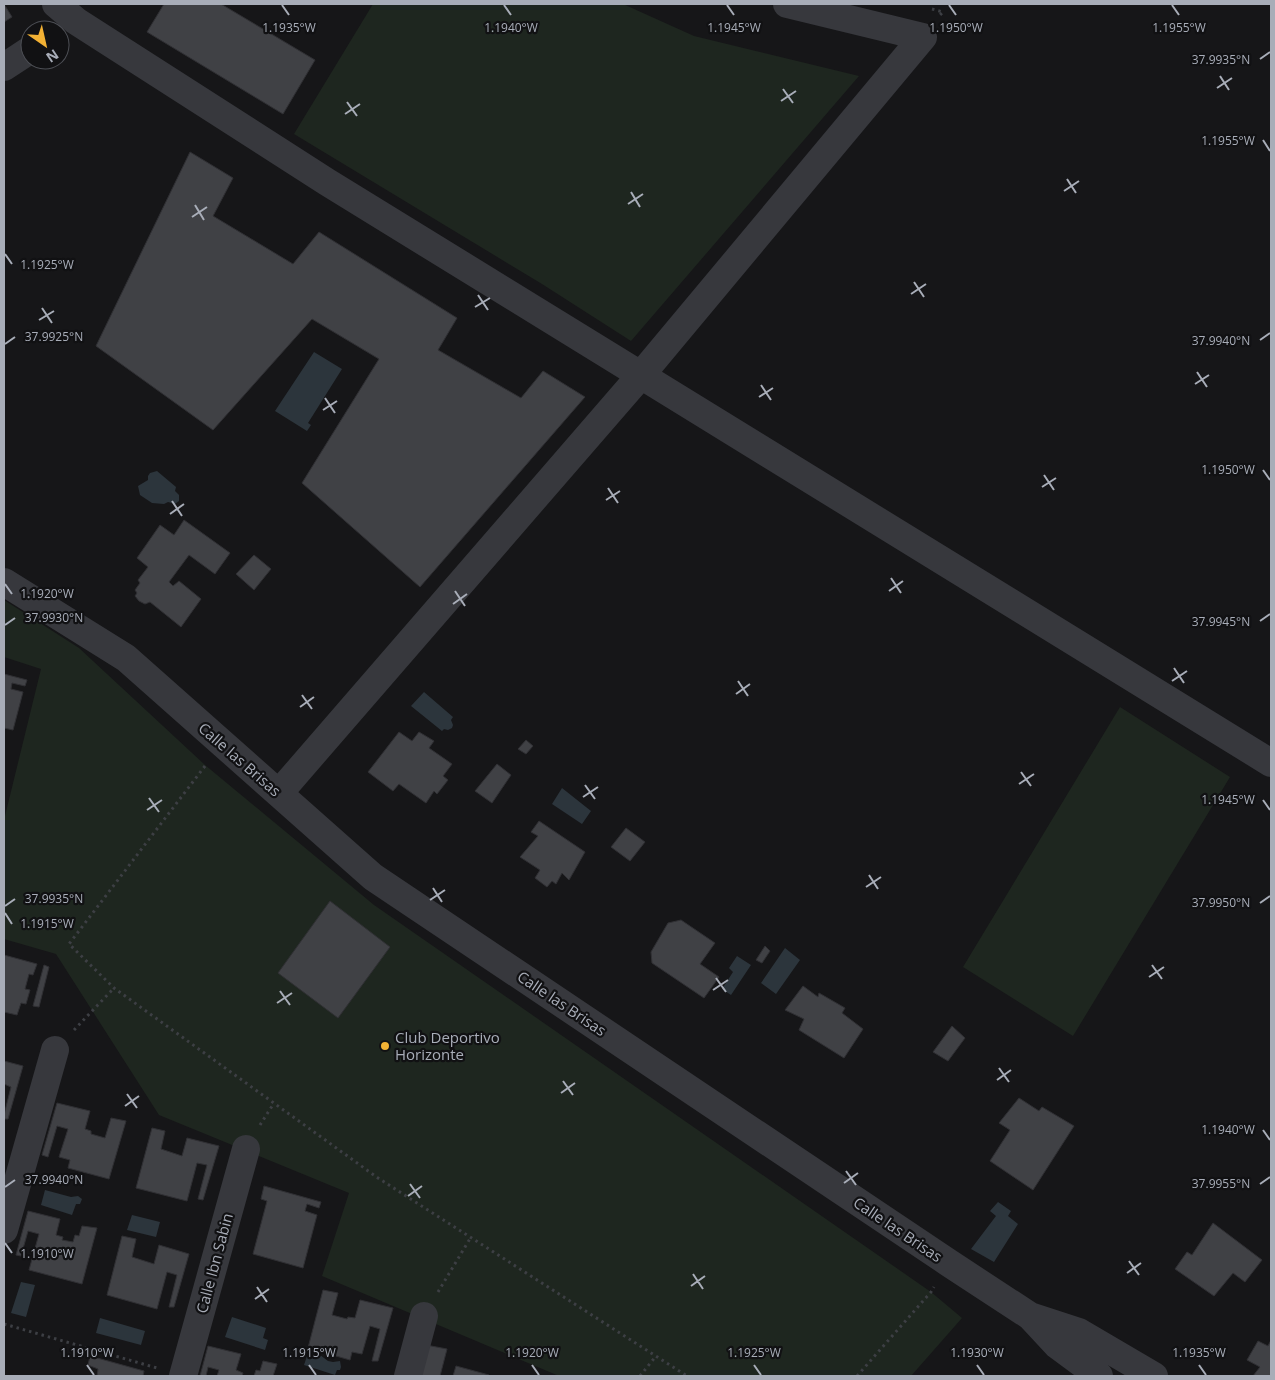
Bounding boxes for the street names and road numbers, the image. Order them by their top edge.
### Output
street label: Calle las Brisas [195,718,285,800]
street label: Calle las Brisas [514,966,610,1040]
street label: Calle las Brisas [850,1192,946,1266]
street label: Calle Ibn Sabin [191,1211,237,1315]

